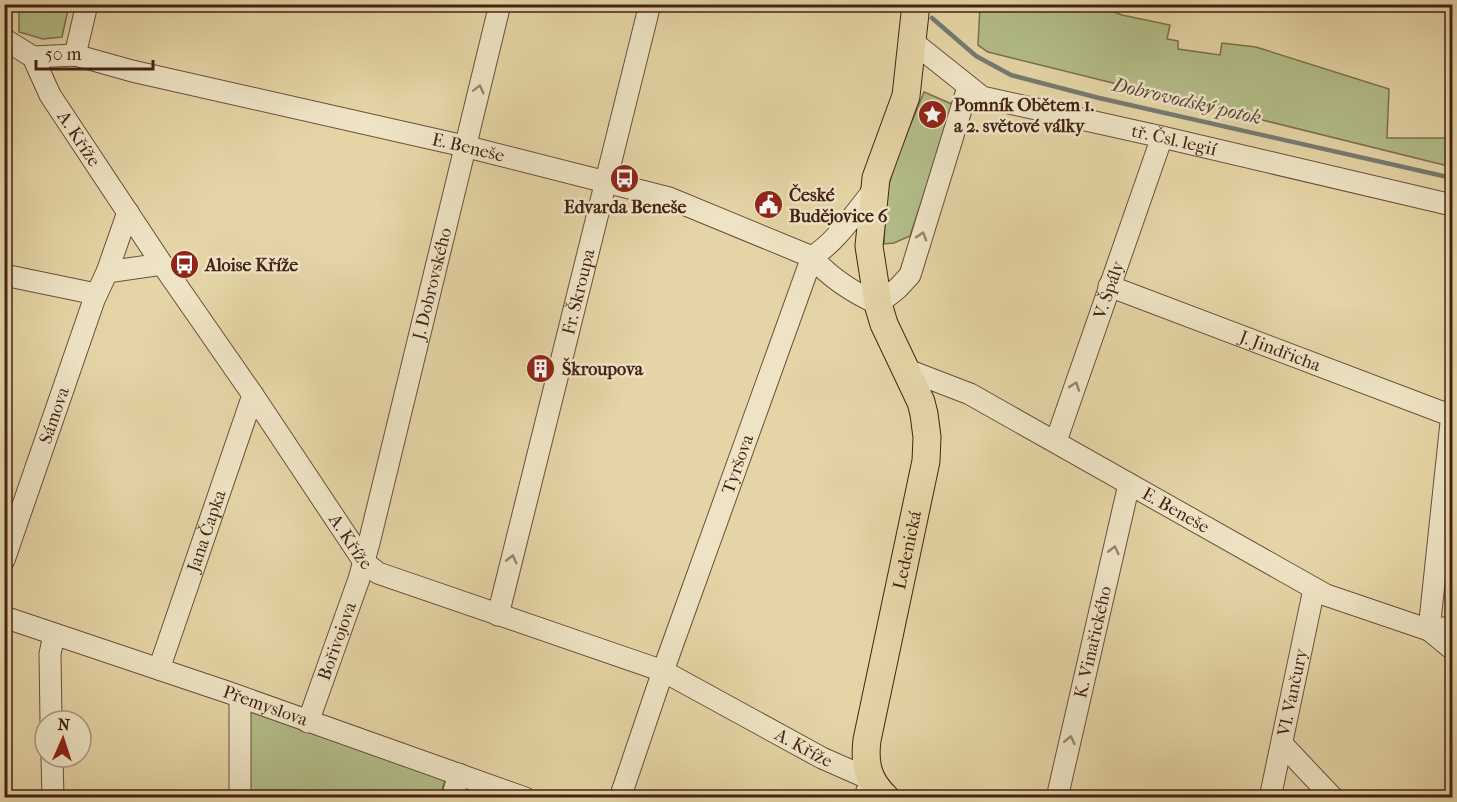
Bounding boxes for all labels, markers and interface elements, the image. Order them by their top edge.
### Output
scale bar [36,33,153,71]
text: 50 m [45,44,82,65]
water label: Dobrovodský potok [1108,72,1264,129]
one-way arrow [471,84,484,94]
place label: Pomník Obětem 1. a 2. světové války [954,95,1095,137]
place icon: Pomník Obětem 1. a 2. světové války [917,99,949,131]
street label: A. Kříže [52,106,105,170]
street label: tř. Čsl. legií [1130,120,1219,160]
street label: E. Beneše [430,129,507,166]
bus stop icon: Edvarda Beneše [609,162,641,194]
place label: České Budějovice 6 [789,183,889,227]
public building icon: České Budějovice 6 [752,189,784,221]
place label: Edvarda Beneše [564,197,686,218]
street label: J. Dobrovského [408,225,456,344]
one-way arrow [915,231,927,242]
street label: Fr. Škroupa [558,246,599,337]
bus stop icon: Aloise Kříže [168,249,200,281]
place label: Aloise Kříže [204,255,298,276]
street label: V. Špály [1089,257,1129,322]
street label: J. Jindřicha [1235,325,1324,376]
building icon: Škroupova [525,353,557,385]
place label: Škroupova [562,357,644,380]
one-way arrow [1067,381,1080,392]
street label: Sámova [35,384,74,447]
street label: Tyršova [717,431,758,497]
street label: E. Beneše [1139,483,1213,538]
street label: Jana Čapka [182,487,230,576]
street label: Ledenická [889,508,926,591]
street label: A. Kříže [324,509,376,574]
one-way arrow [1107,546,1120,556]
one-way arrow [504,554,517,564]
street label: K. Vinařického [1070,584,1116,700]
street label: Bořivojova [313,598,361,683]
street label: Vl. Vančury [1273,645,1312,739]
street label: Přemyslova [220,681,311,731]
north arrow [33,709,93,769]
text: N [57,715,71,734]
street label: A. Kříže [771,723,836,772]
one-way arrow [1063,736,1076,746]

